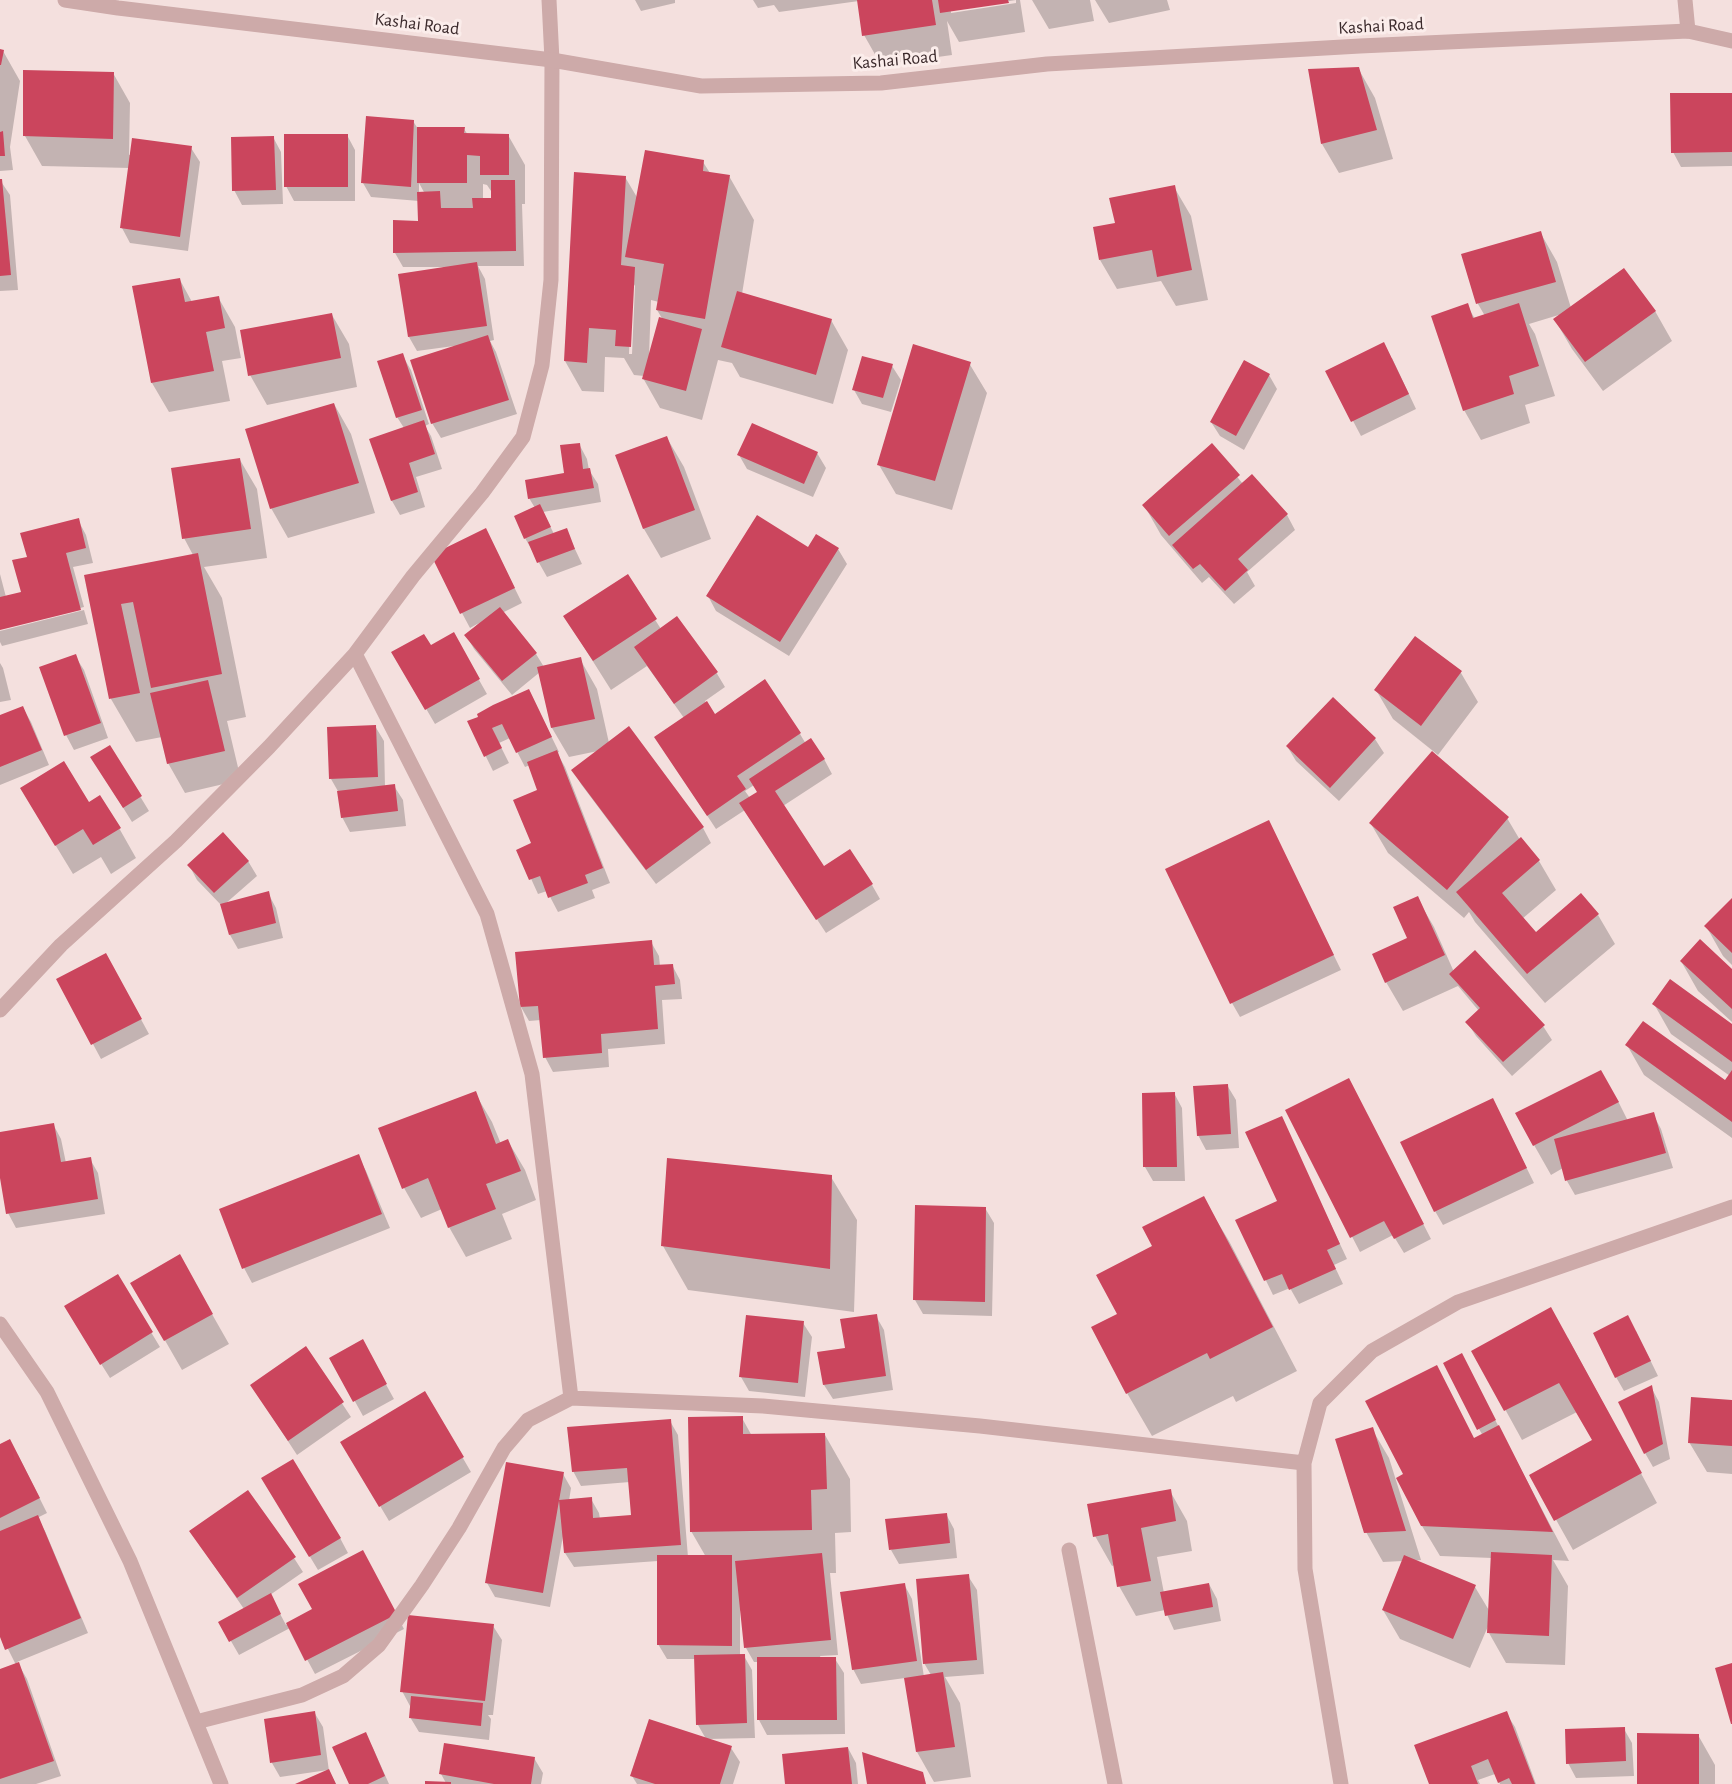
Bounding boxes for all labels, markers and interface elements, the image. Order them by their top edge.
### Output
street label: Kashai Road [373,8,461,40]
street label: Kashai Road [1338,13,1424,39]
street label: Kashai Road [851,46,939,74]

